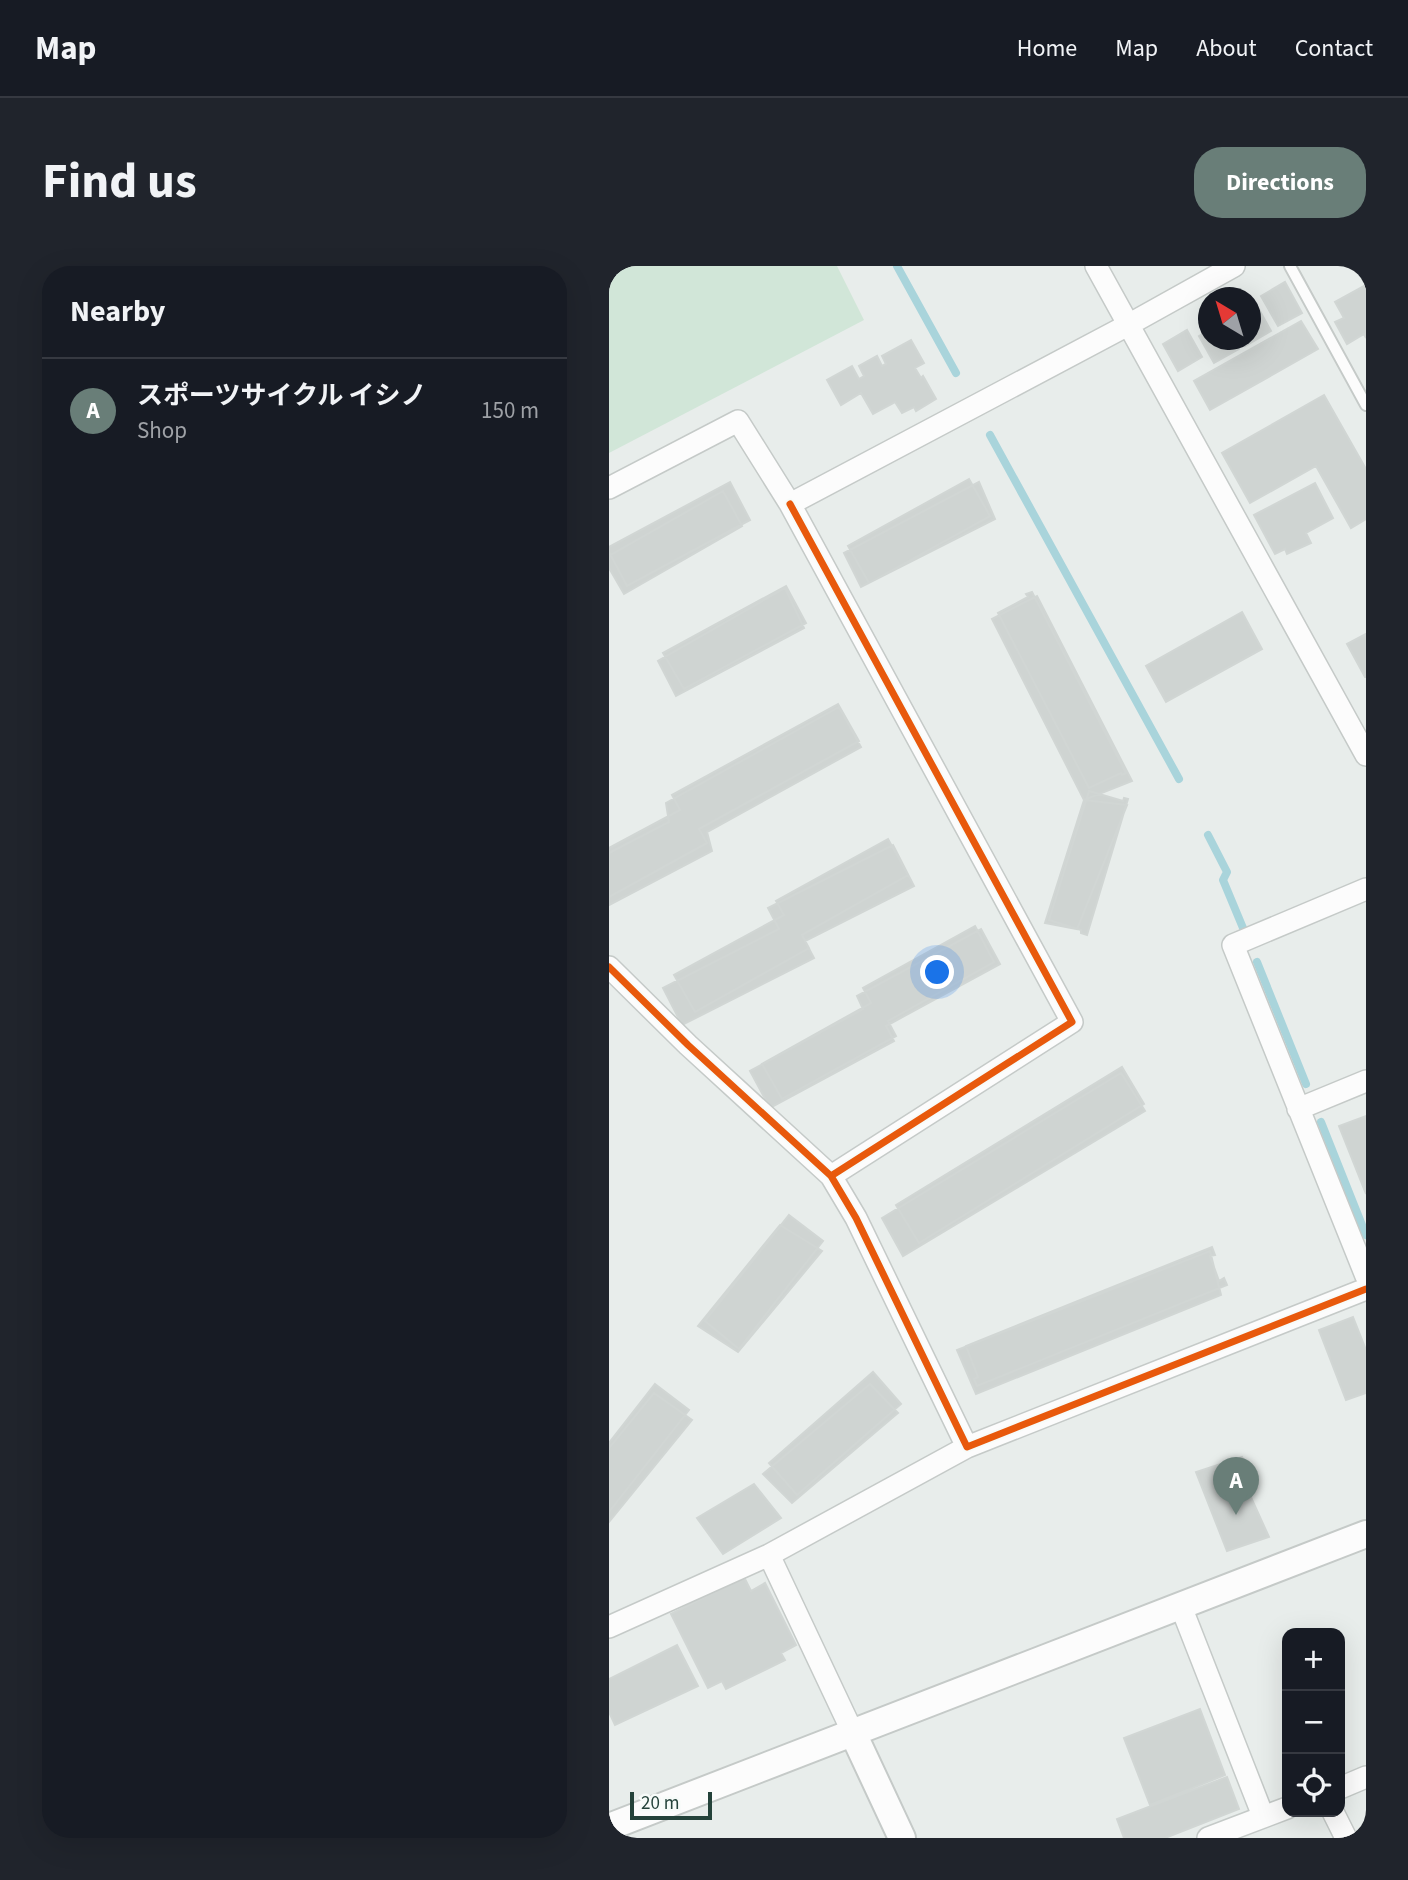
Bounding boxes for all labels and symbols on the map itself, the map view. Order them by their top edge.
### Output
north arrow [1198,287,1261,350]
your location [920,955,954,989]
pin: A [1213,1457,1259,1515]
scale bar [630,1789,712,1821]

